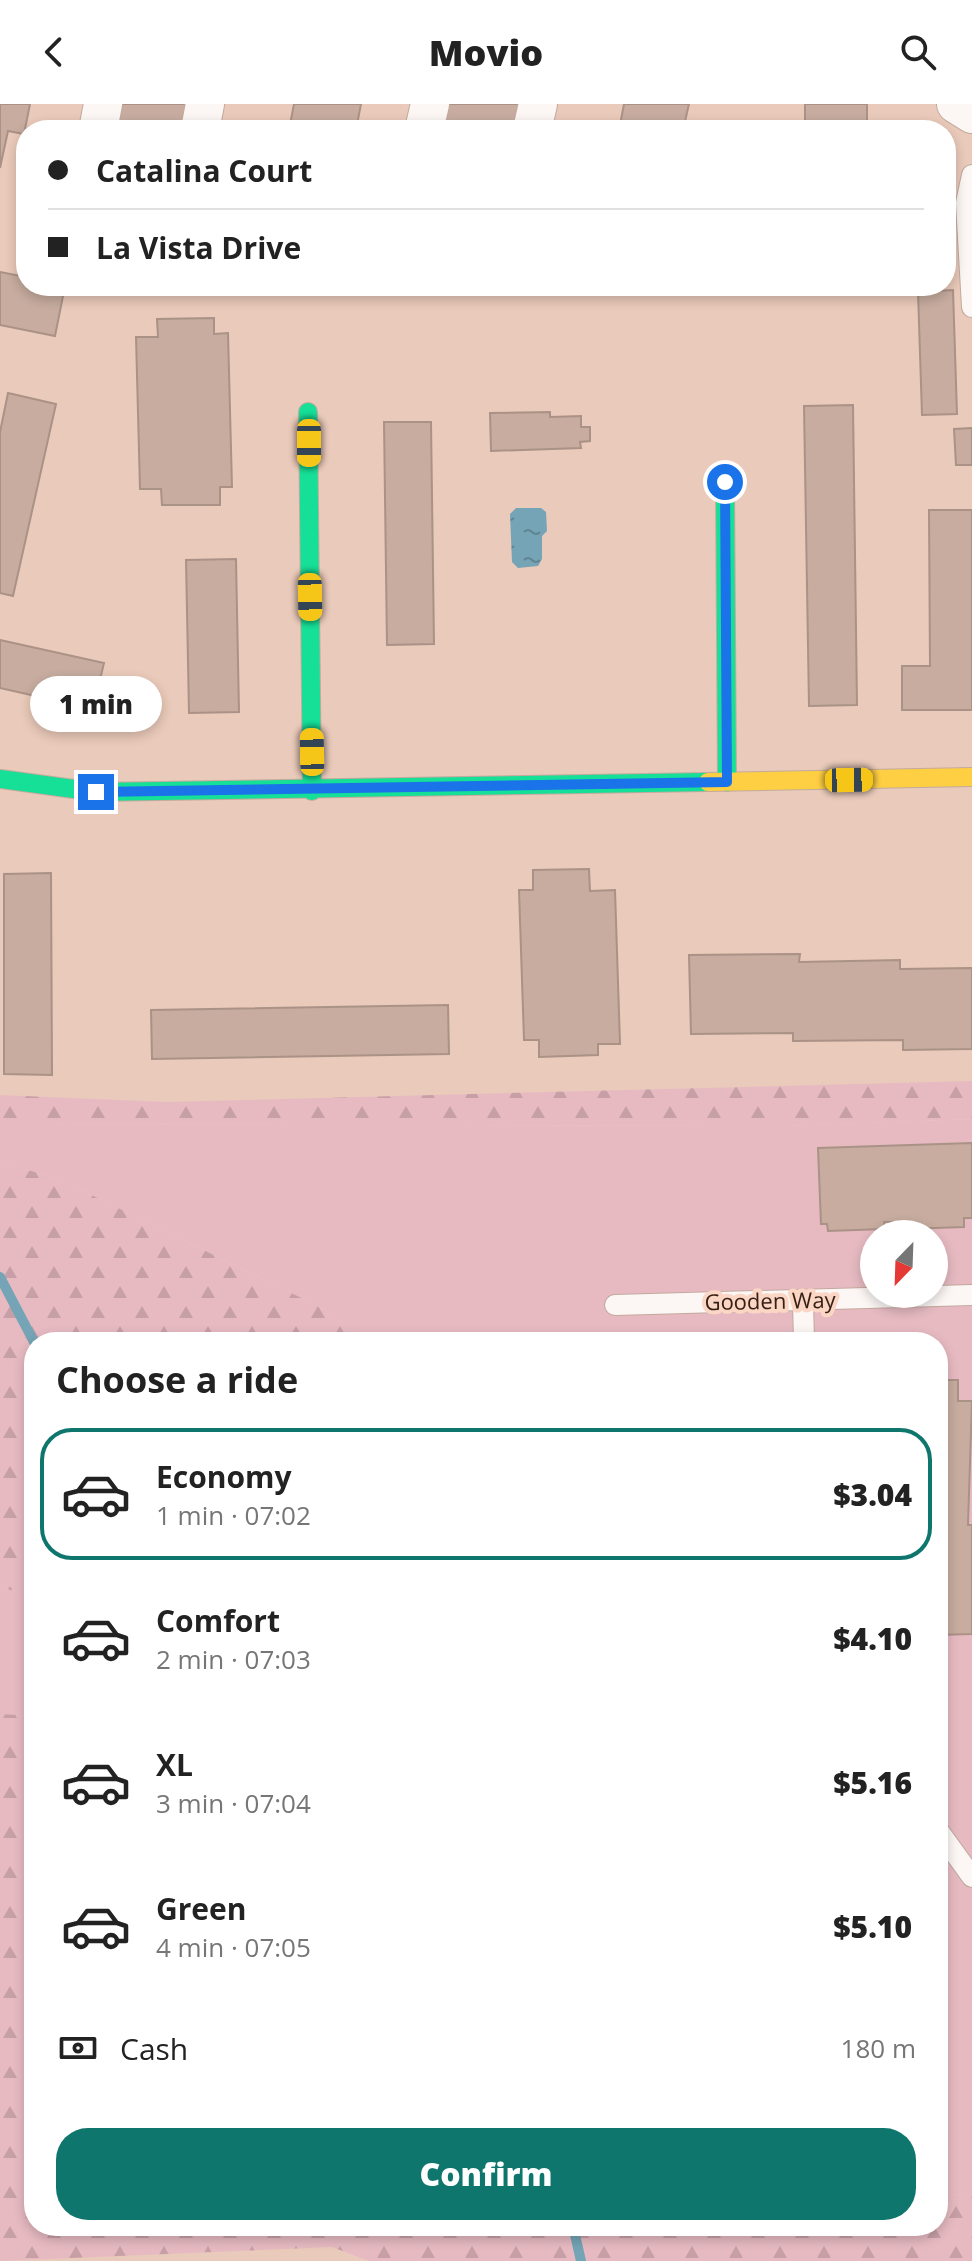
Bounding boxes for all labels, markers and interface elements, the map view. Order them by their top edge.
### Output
text: Movio [429,28,543,77]
icon: back [32,30,76,74]
icon: search [896,30,940,74]
text: Catalina Court [96,150,312,191]
text: La Vista Drive [96,227,301,268]
car [297,419,321,467]
route start [707,464,743,500]
car [298,573,322,621]
callout: 1 min [30,676,162,732]
text: 1 min [59,686,133,722]
car [300,728,324,776]
car [825,768,873,792]
route end [78,774,114,810]
north arrow [860,1220,948,1308]
map controls [860,1220,948,1308]
street label: Gooden Way [704,1284,837,1316]
text: Choose a ride [56,1355,298,1404]
text: Economy [156,1456,292,1497]
icon: car [60,1458,132,1530]
text: $3.04 [833,1474,912,1515]
text: 1 min · 07:02 [156,1497,311,1533]
text: Comfort [156,1600,280,1641]
icon: car [60,1602,132,1674]
text: $4.10 [833,1618,912,1659]
text: 2 min · 07:03 [156,1641,311,1677]
text: XL [156,1744,193,1785]
icon: car [60,1746,132,1818]
text: $5.16 [833,1762,912,1803]
text: 3 min · 07:04 [156,1785,311,1821]
text: Green [156,1888,247,1929]
icon: car [60,1890,132,1962]
text: $5.10 [833,1906,912,1947]
text: 4 min · 07:05 [156,1929,311,1965]
icon: cash [56,2026,100,2070]
text: Cash [120,2028,188,2069]
text: 180 m [841,2030,916,2066]
button: Confirm [56,2128,916,2220]

